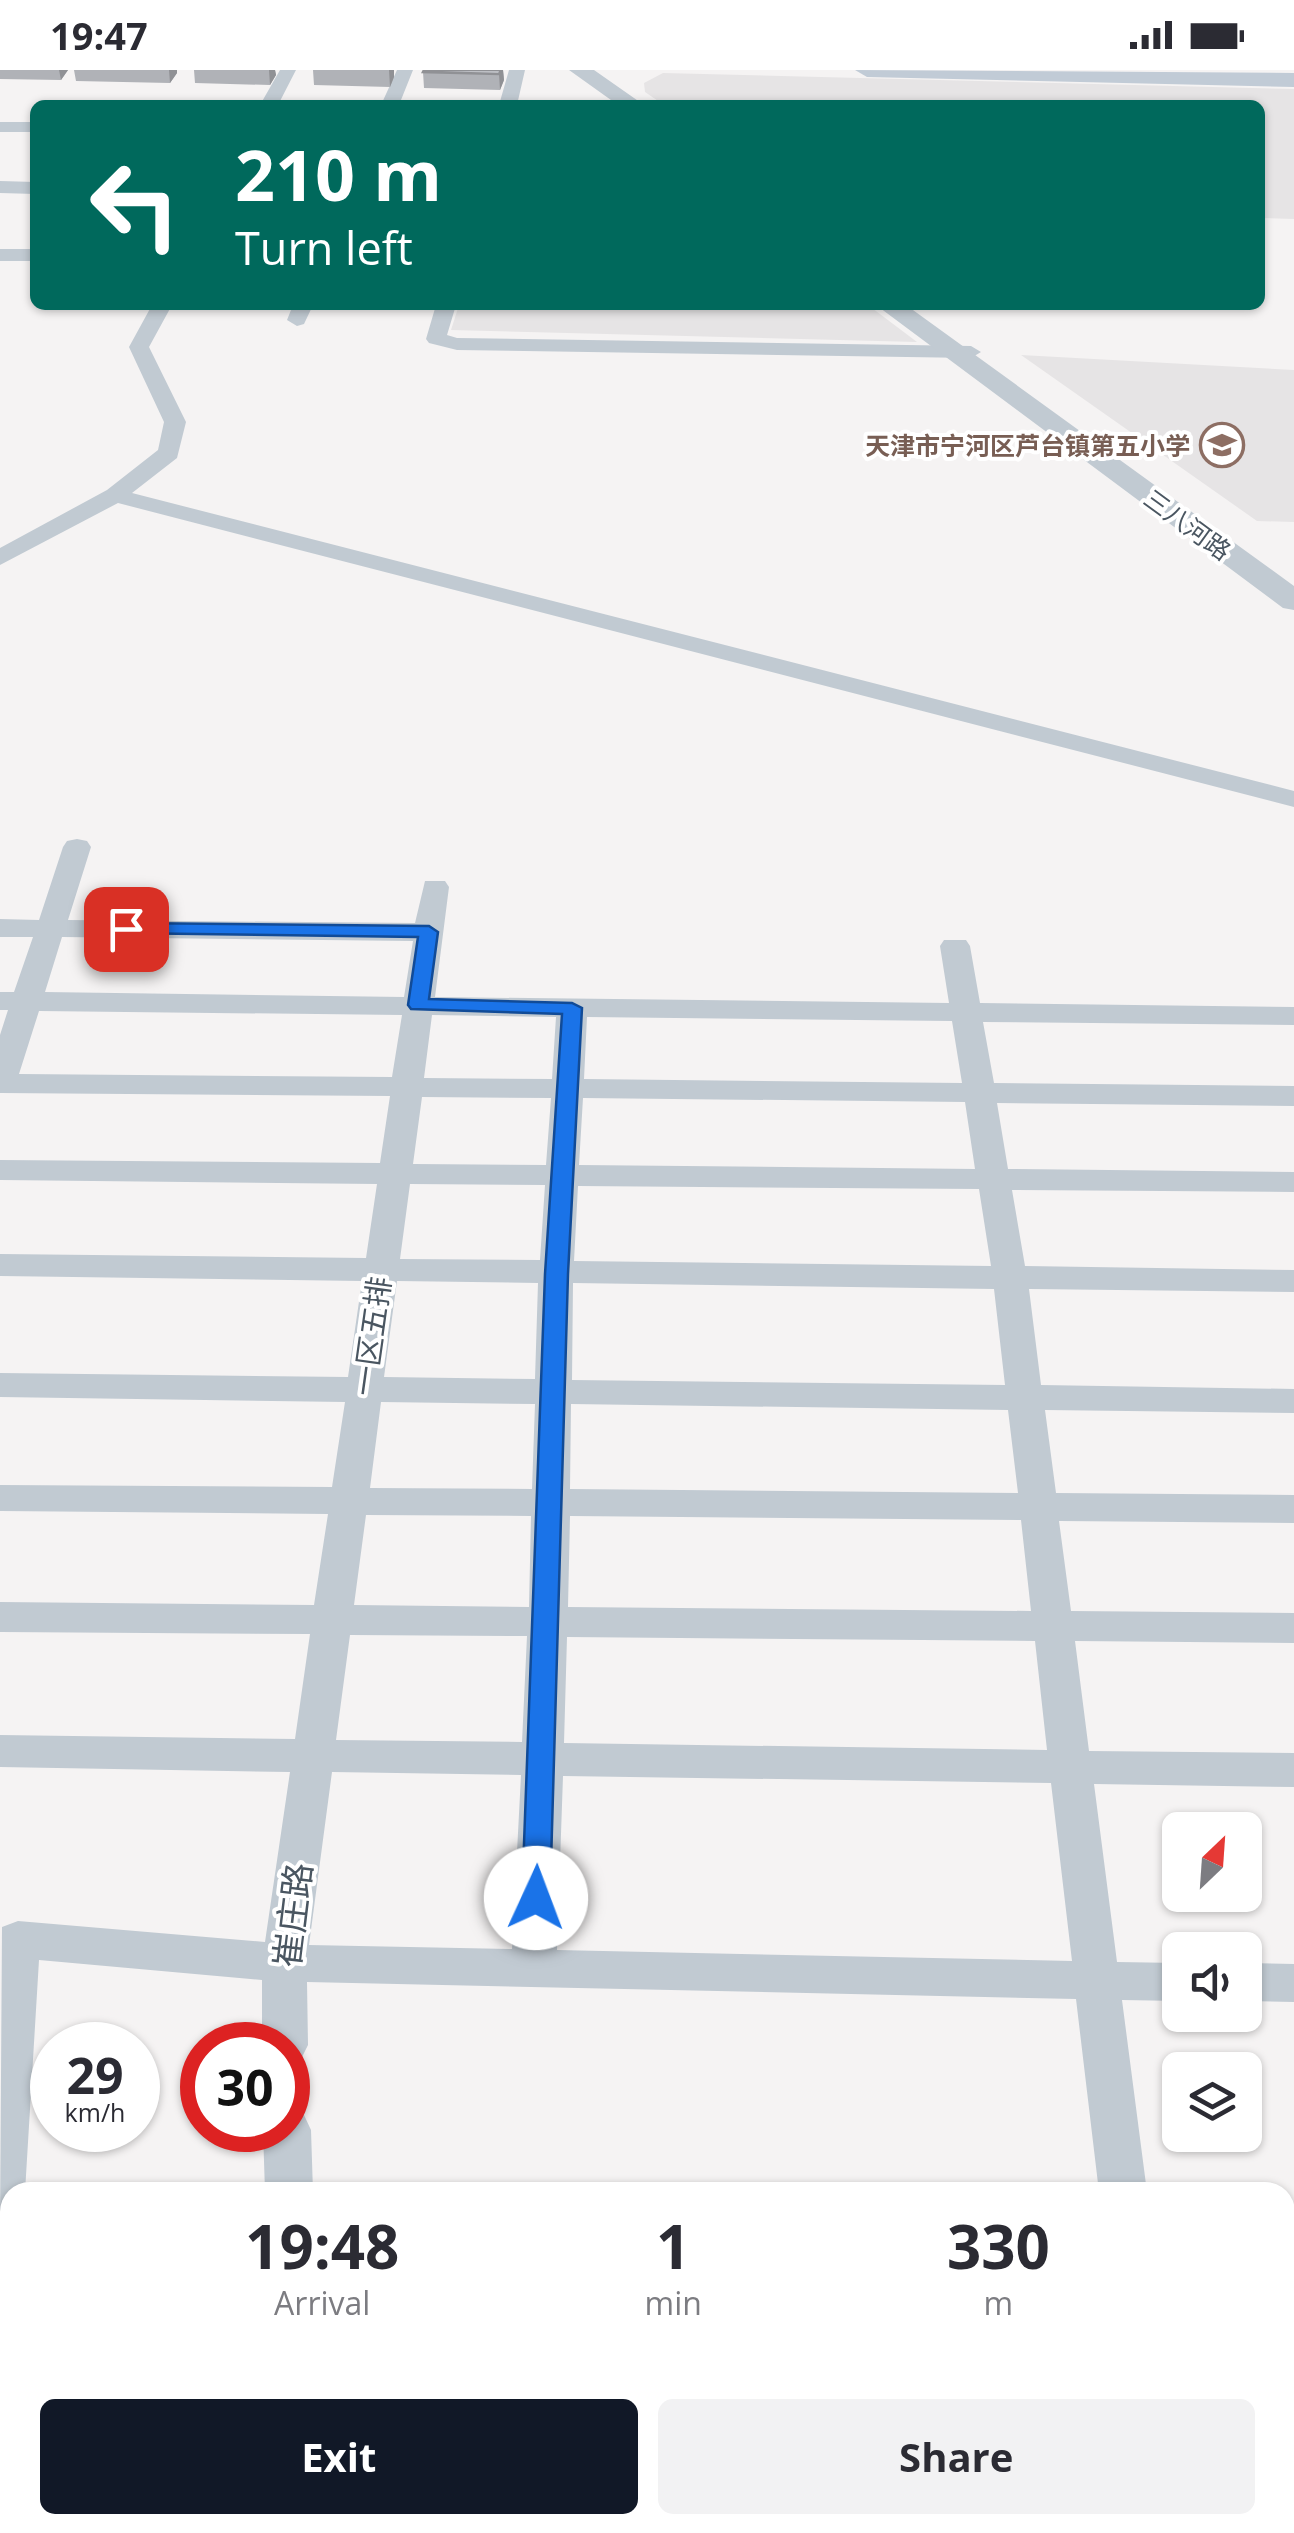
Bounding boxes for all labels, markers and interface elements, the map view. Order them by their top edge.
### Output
text: 19:47 [50,9,148,61]
text: 210 m [235,126,442,222]
icon: left [70,140,200,270]
text: Turn left [235,217,413,278]
school or university icon: 天津市宁河区芦台镇第五小学 [1199,422,1245,468]
place label: 天津市宁河区芦台镇第五小学 [865,428,1190,462]
street label: 三八河路 [1138,481,1238,567]
pin [84,887,169,972]
icon: arrive [99,902,154,957]
street label: 一区五排 [342,1274,400,1398]
north arrow [1162,1812,1262,1912]
map controls [1162,1812,1262,2152]
position arrow [484,1846,588,1950]
street label: 崔庄路 [262,1860,322,1970]
button: sound [1162,1932,1262,2032]
speed limit sign: 30 [180,2022,310,2152]
text: 29 [66,2041,124,2109]
button: layers [1162,2052,1262,2152]
text: km/h [65,2095,125,2129]
text: 19:48 [245,2205,399,2287]
text: 1 [656,2205,690,2287]
text: 330 [947,2205,1050,2287]
text: Arrival [274,2281,370,2324]
text: min [645,2281,702,2324]
text: m [984,2281,1013,2324]
button: Exit [40,2399,638,2514]
button: Share [658,2399,1255,2514]

